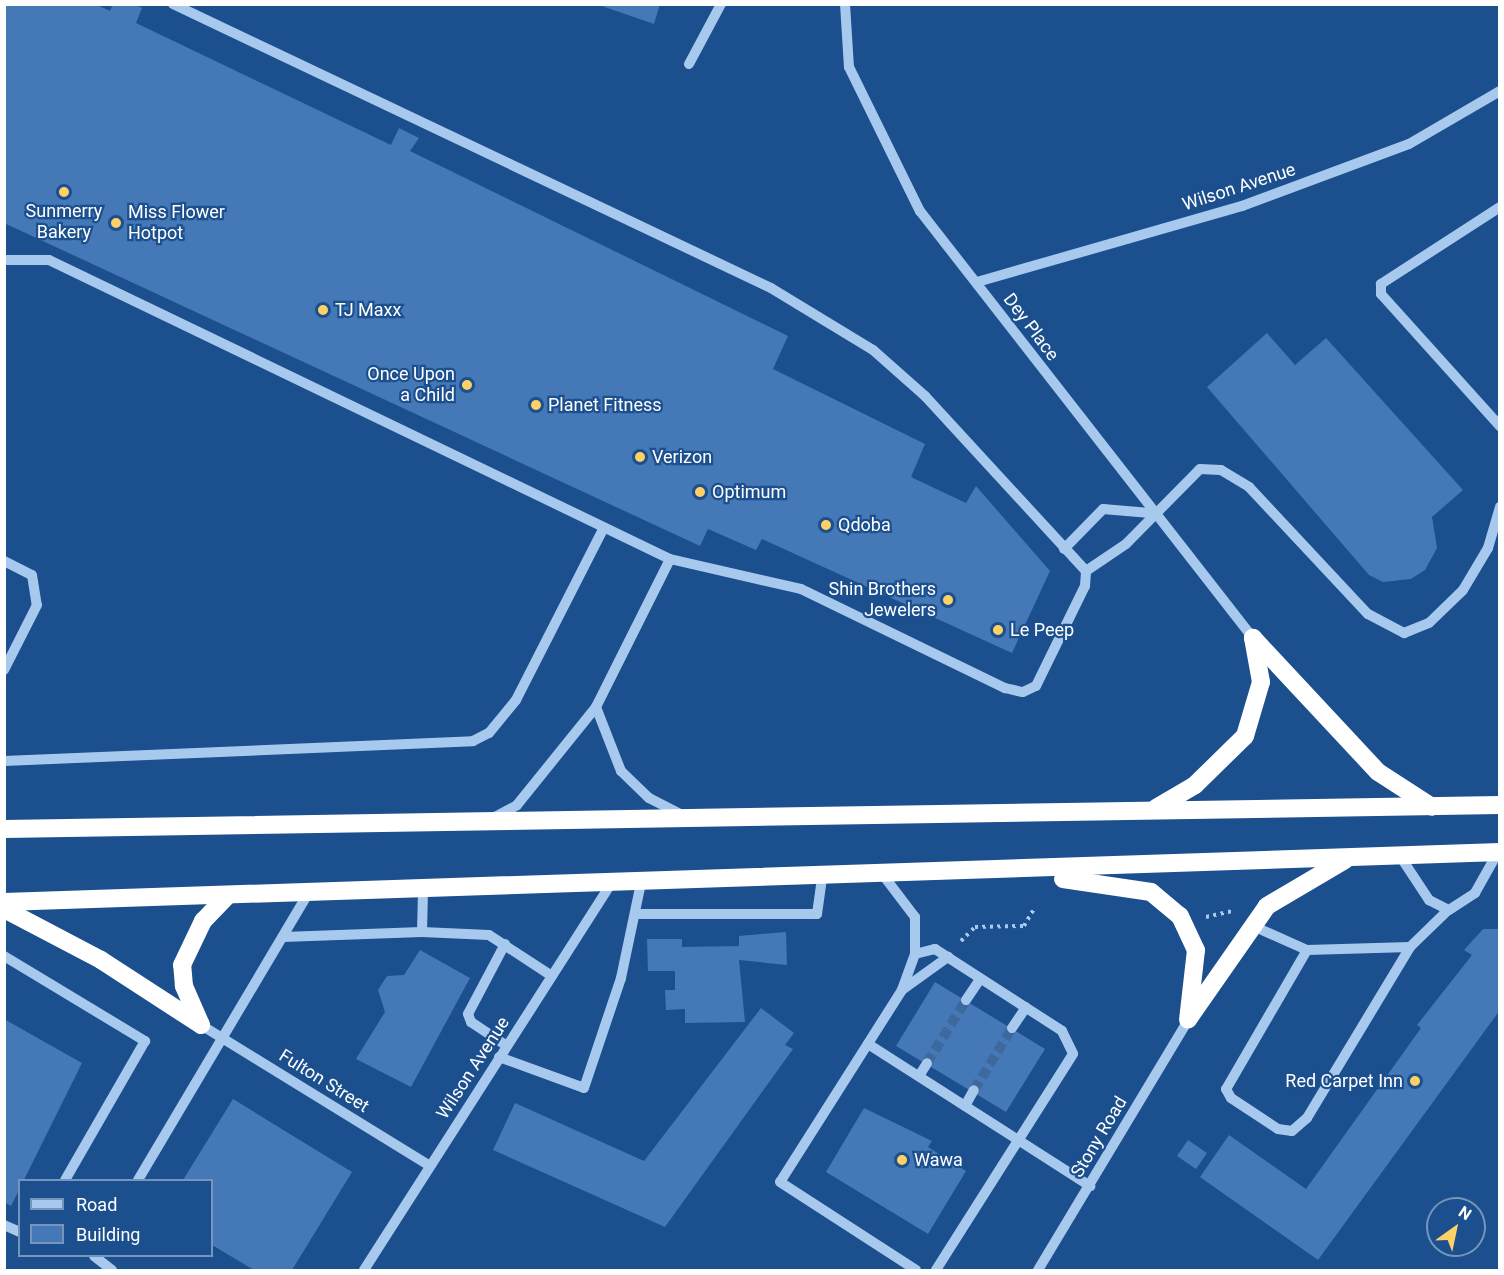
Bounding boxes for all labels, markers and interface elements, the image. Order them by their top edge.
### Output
street label: Wilson Avenue [1180,159,1298,215]
marker: Sunmerry Bakery [57,185,71,199]
place label: Sunmerry Bakery [26,201,102,244]
place label: Miss Flower Hotpot [128,202,225,244]
marker: Miss Flower Hotpot [109,216,123,230]
street label: Dey Place [999,289,1063,365]
place label: TJ Maxx [335,299,401,321]
marker: TJ Maxx [316,303,330,317]
place label: Once Upon a Child [367,364,455,406]
marker: Once Upon a Child [460,378,474,392]
place label: Planet Fitness [548,394,662,416]
marker: Planet Fitness [529,398,543,412]
place label: Verizon [652,446,712,468]
marker: Verizon [633,450,647,464]
place label: Optimum [712,481,786,503]
marker: Optimum [693,485,707,499]
place label: Qdoba [838,514,891,536]
marker: Qdoba [819,518,833,532]
place label: Shin Brothers Jewelers [828,579,936,622]
marker: Shin Brothers Jewelers [941,593,955,607]
place label: Le Peep [1010,619,1074,641]
marker: Le Peep [991,623,1005,637]
street label: Wilson Avenue [432,1013,514,1123]
street label: Fulton Street [275,1045,373,1117]
place label: Red Carpet Inn [1285,1070,1403,1092]
marker: Red Carpet Inn [1408,1074,1422,1088]
street label: Stony Road [1066,1092,1132,1182]
place label: Wawa [914,1149,963,1171]
marker: Wawa [895,1153,909,1167]
legend [18,1179,213,1257]
text: Road [76,1194,117,1215]
north arrow [1426,1197,1486,1257]
text: N [1455,1202,1475,1224]
text: Building [76,1224,140,1245]

